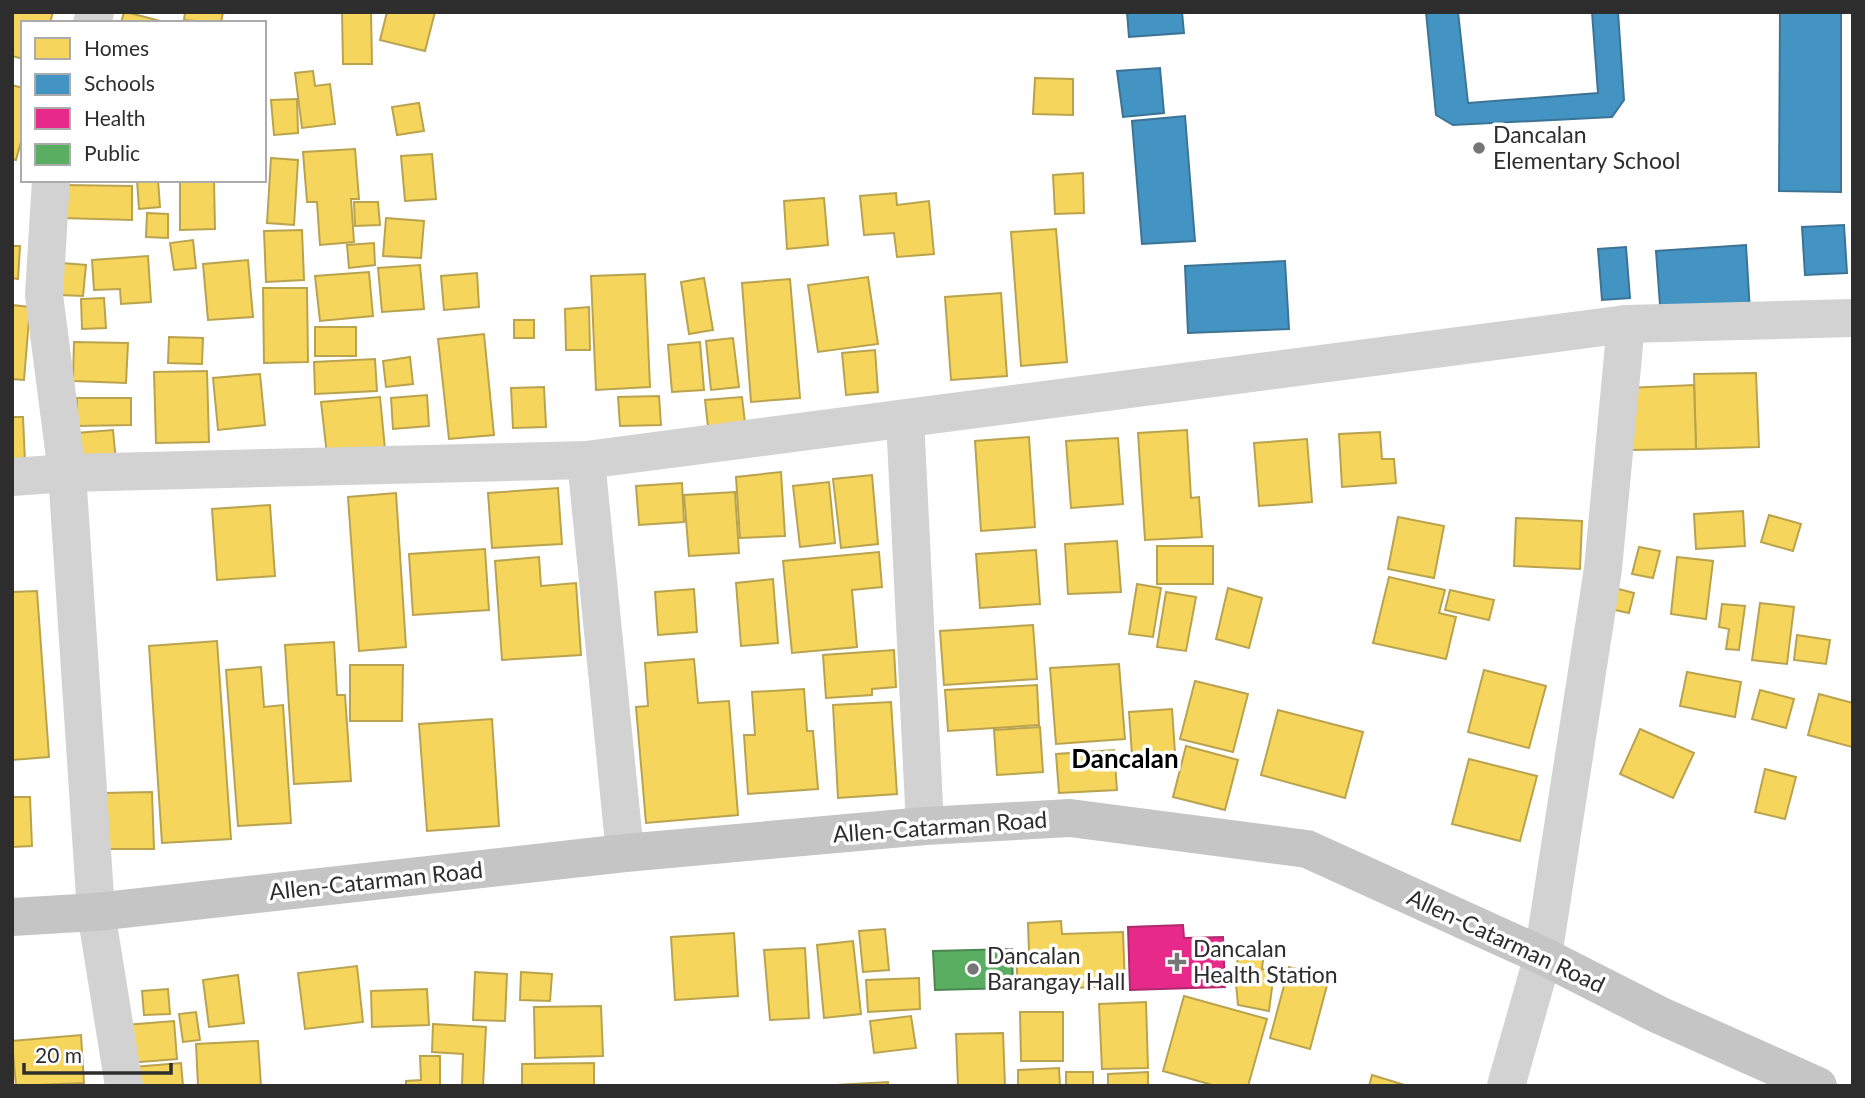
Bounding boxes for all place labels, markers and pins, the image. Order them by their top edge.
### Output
place label: Dancalan Elementary School [1493,120,1680,174]
marker: Dancalan Elementary School [1471,140,1487,156]
place label: Dancalan Health Station [1193,934,1338,988]
place label: Dancalan Barangay Hall [987,941,1125,995]
marker: Dancalan Health Station [1167,952,1187,972]
marker: Dancalan Barangay Hall [965,961,981,977]

